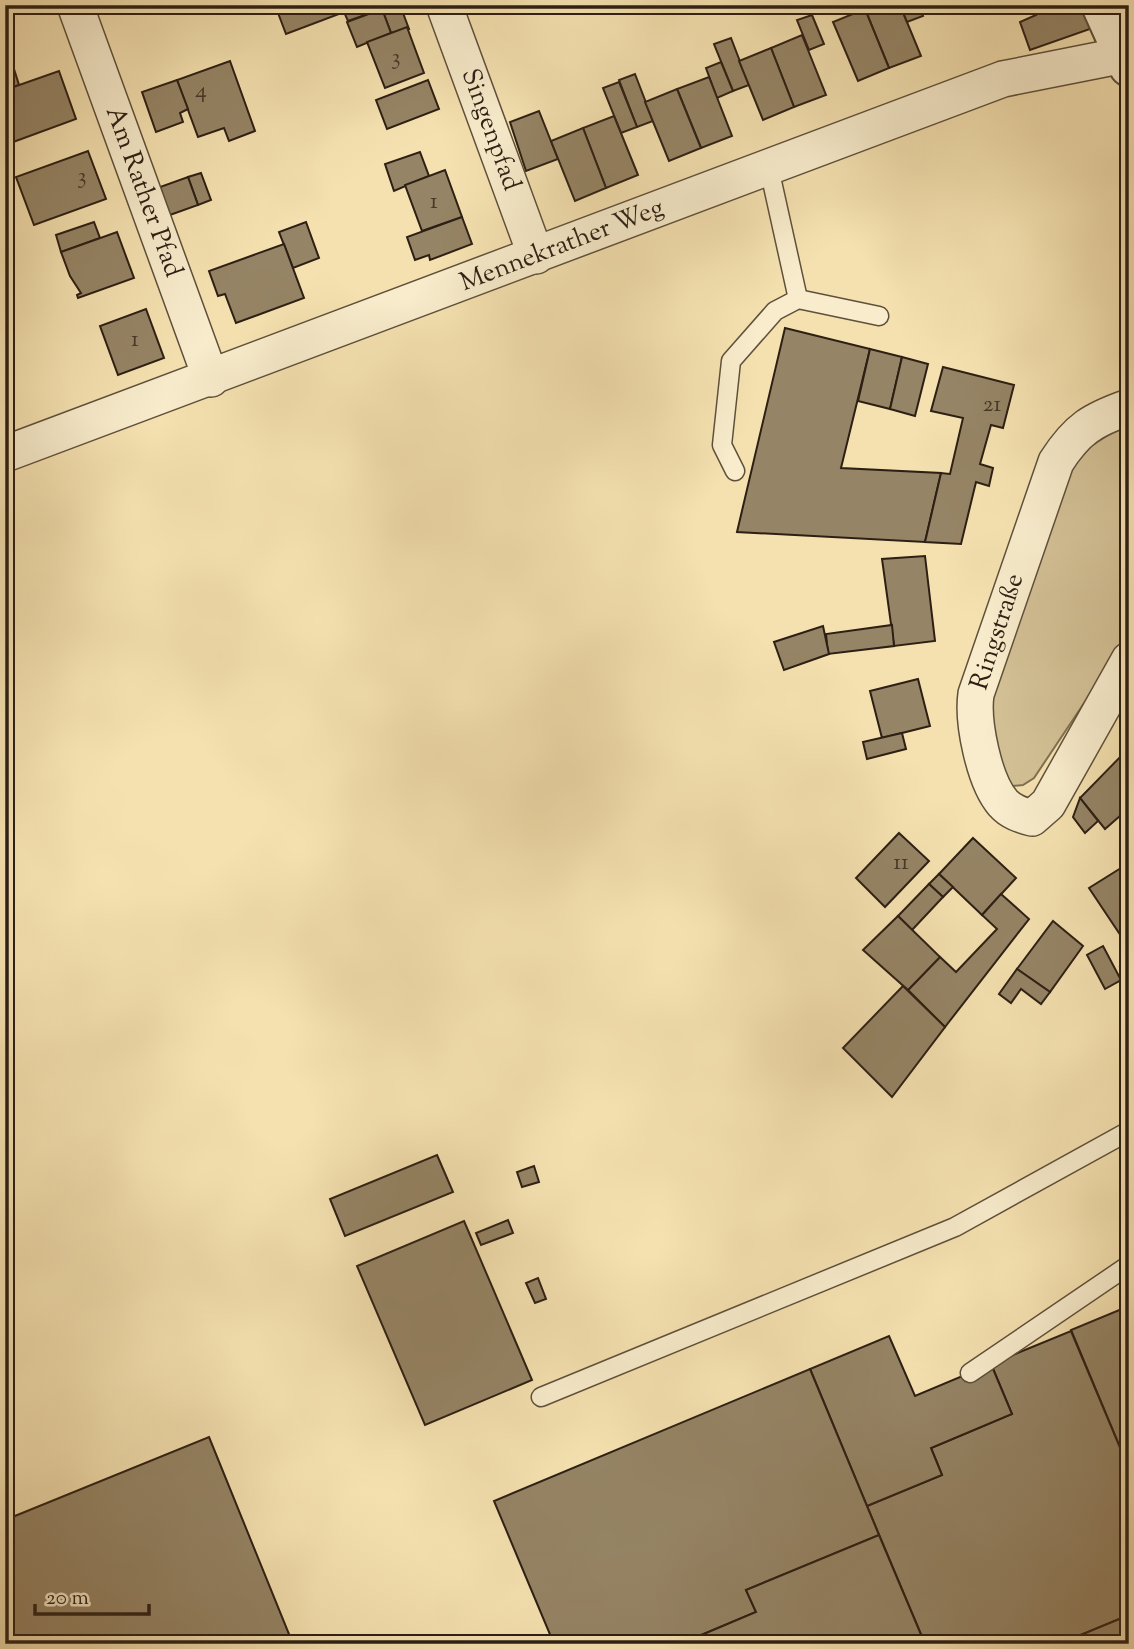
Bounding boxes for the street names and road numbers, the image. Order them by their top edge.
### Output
street label: Singenpfad [451,64,529,197]
street label: Am Rather Pfad [95,101,191,283]
street label: Mennekrather Weg [455,190,669,302]
street label: Ringstraße [962,569,1034,695]

